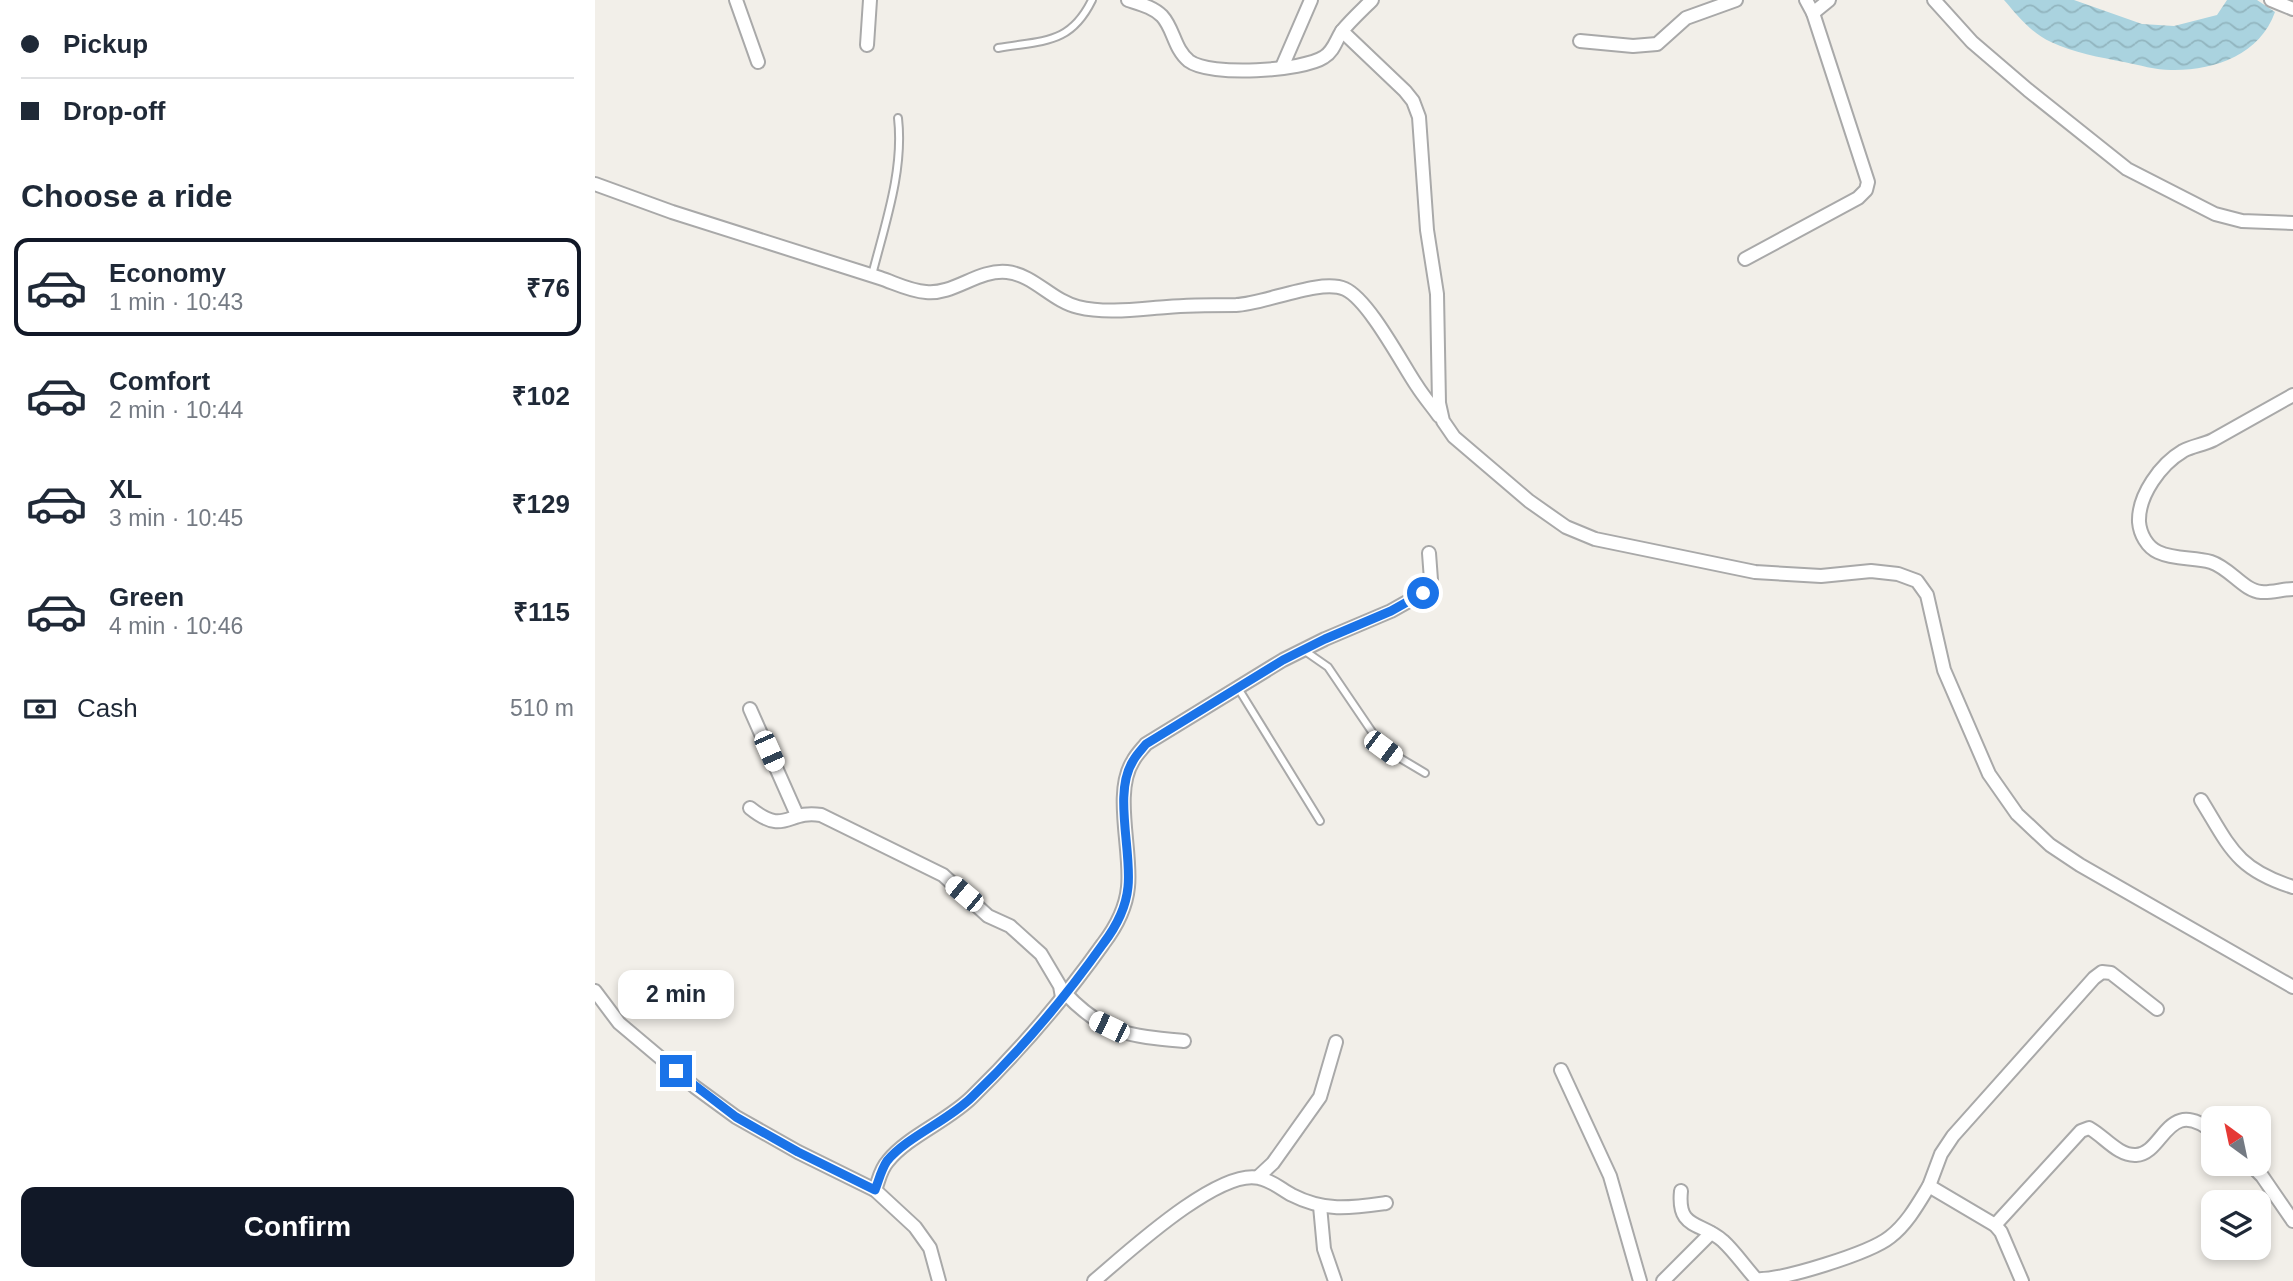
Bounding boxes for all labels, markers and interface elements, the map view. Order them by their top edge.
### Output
text: Pickup [63,29,148,59]
text: Drop-off [63,96,166,126]
text: Choose a ride [21,178,233,214]
icon: car [25,256,88,319]
text: Economy [109,258,226,288]
text: ₹76 [526,273,570,303]
text: 1 min · 10:43 [109,289,243,315]
icon: car [25,364,88,427]
text: Comfort [109,366,210,396]
text: ₹102 [512,381,570,411]
text: 2 min · 10:44 [109,397,243,423]
icon: car [25,472,88,535]
text: XL [109,474,142,504]
text: ₹129 [512,489,570,519]
text: 3 min · 10:45 [109,505,243,531]
route start [1407,577,1439,609]
icon: car [25,580,88,643]
text: Green [109,582,184,612]
text: ₹115 [513,597,570,627]
text: 4 min · 10:46 [109,613,243,639]
icon: cash [21,690,59,728]
text: Cash [77,693,138,723]
text: 510 m [510,695,574,721]
car [1360,727,1407,769]
car [751,728,788,774]
car [942,872,987,916]
callout: 2 min [618,970,734,1018]
text: 2 min [646,981,706,1007]
car [1086,1008,1133,1046]
route end [660,1055,692,1087]
north arrow [2201,1106,2271,1176]
map controls [2201,1106,2271,1260]
button: Confirm [21,1187,574,1267]
button: layers [2201,1190,2271,1260]

